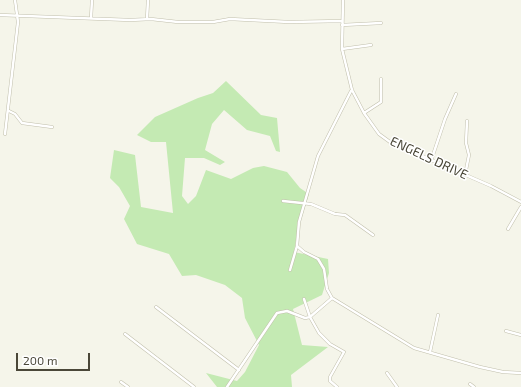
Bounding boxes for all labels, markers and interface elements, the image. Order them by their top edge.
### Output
street label: ENGELS DRIVE [388,133,470,183]
scale bar [18,345,92,371]
text: 200 m [23,353,57,367]

